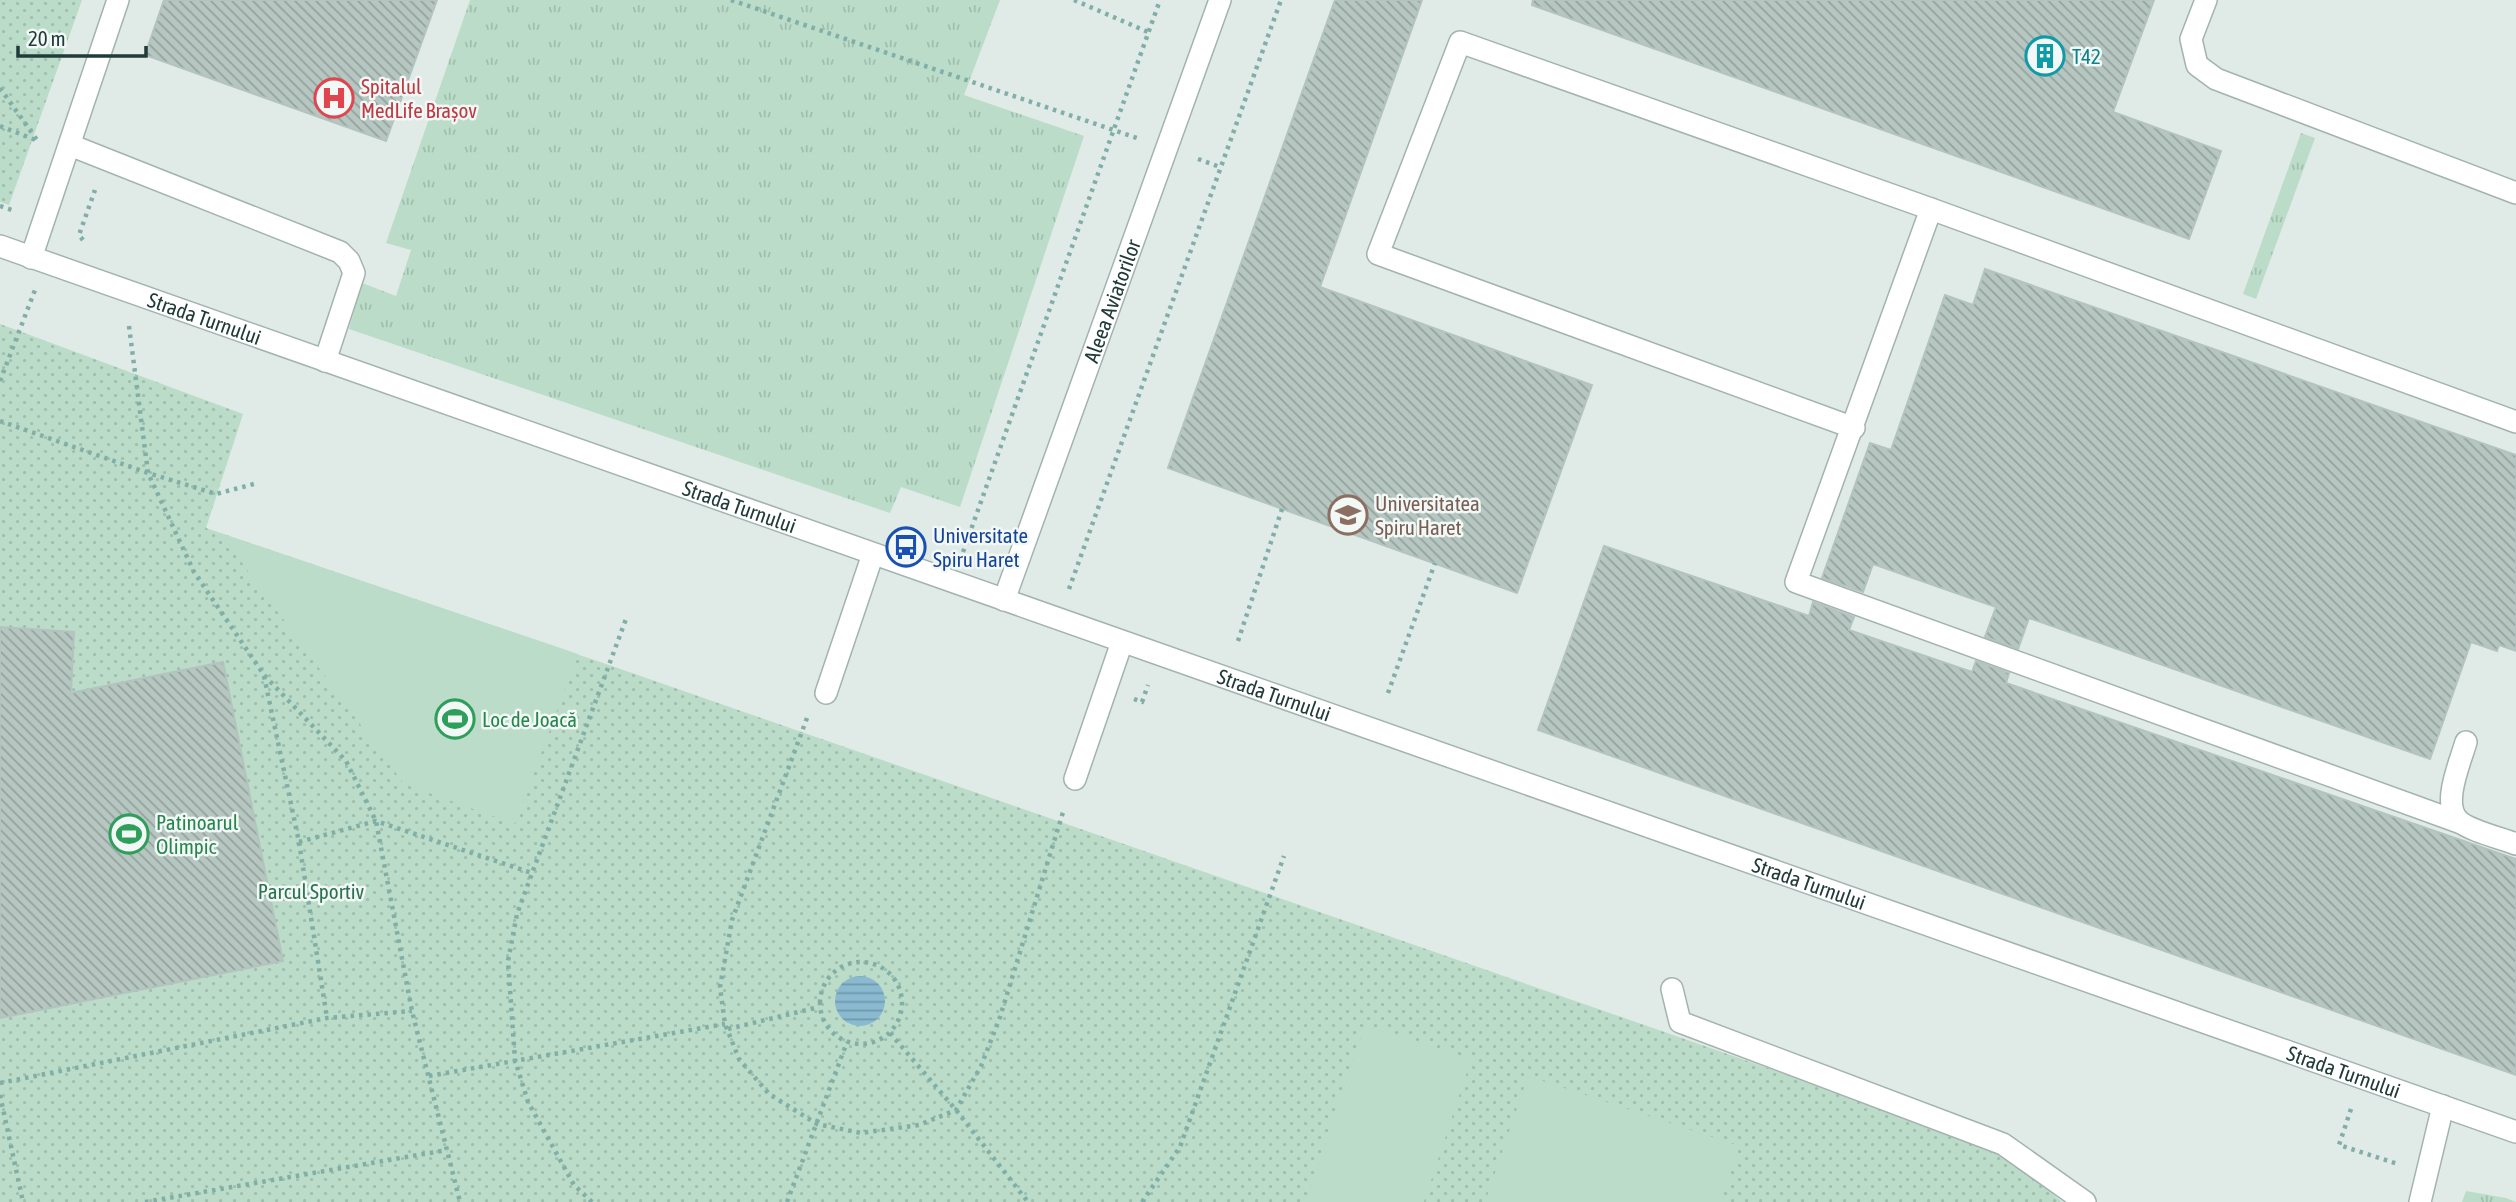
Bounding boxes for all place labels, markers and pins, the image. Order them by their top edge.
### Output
building icon: T42 [2024,35,2066,77]
place label: T42 [2072,44,2101,68]
place label: Spitalul MedLife Brașov [361,74,477,122]
hospital icon: Spitalul MedLife Brașov [313,77,355,119]
place label: Universitatea Spiru Haret [1375,491,1480,539]
school or university icon: Universitatea Spiru Haret [1327,494,1369,536]
place label: Universitate Spiru Haret [933,523,1028,571]
bus stop icon: Universitate Spiru Haret [885,526,927,568]
sports icon: Loc de Joacă [434,698,476,740]
place label: Loc de Joacă [482,707,577,731]
place label: Patinoarul Olimpic [156,810,239,858]
sports icon: Patinoarul Olimpic [108,813,150,855]

